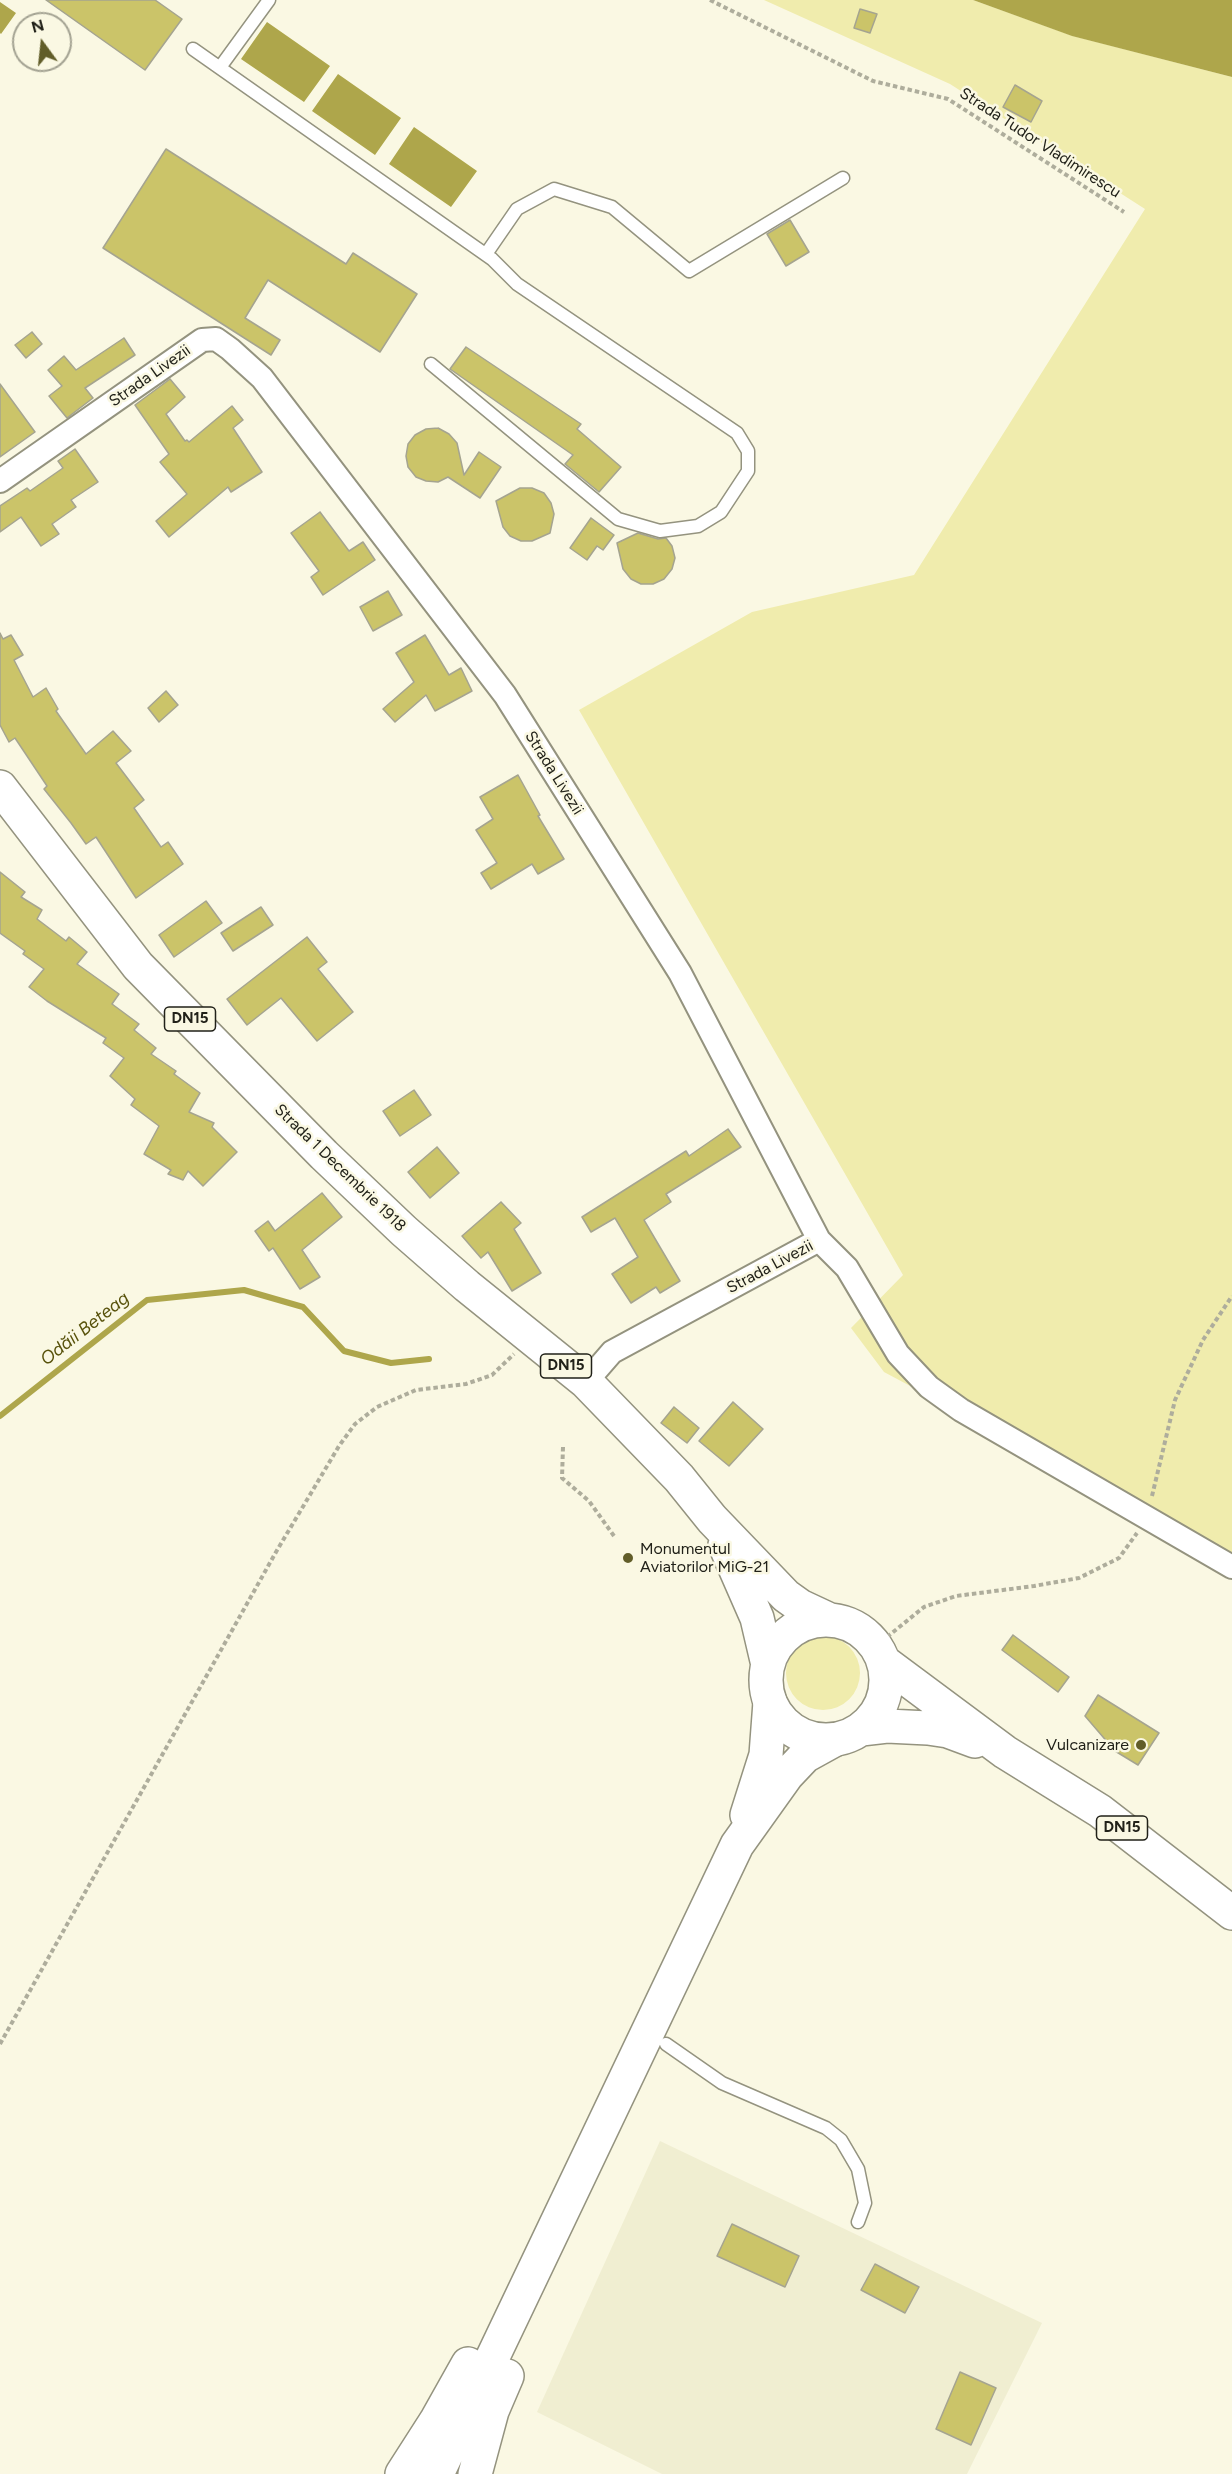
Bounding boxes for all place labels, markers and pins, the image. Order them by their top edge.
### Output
place label: Monumentul Aviatorilor MiG-21 [640,1539,769,1577]
marker: Monumentul Aviatorilor MiG-21 [621,1551,635,1565]
place label: Vulcanizare [1046,1735,1129,1755]
marker: Vulcanizare [1134,1738,1148,1752]

